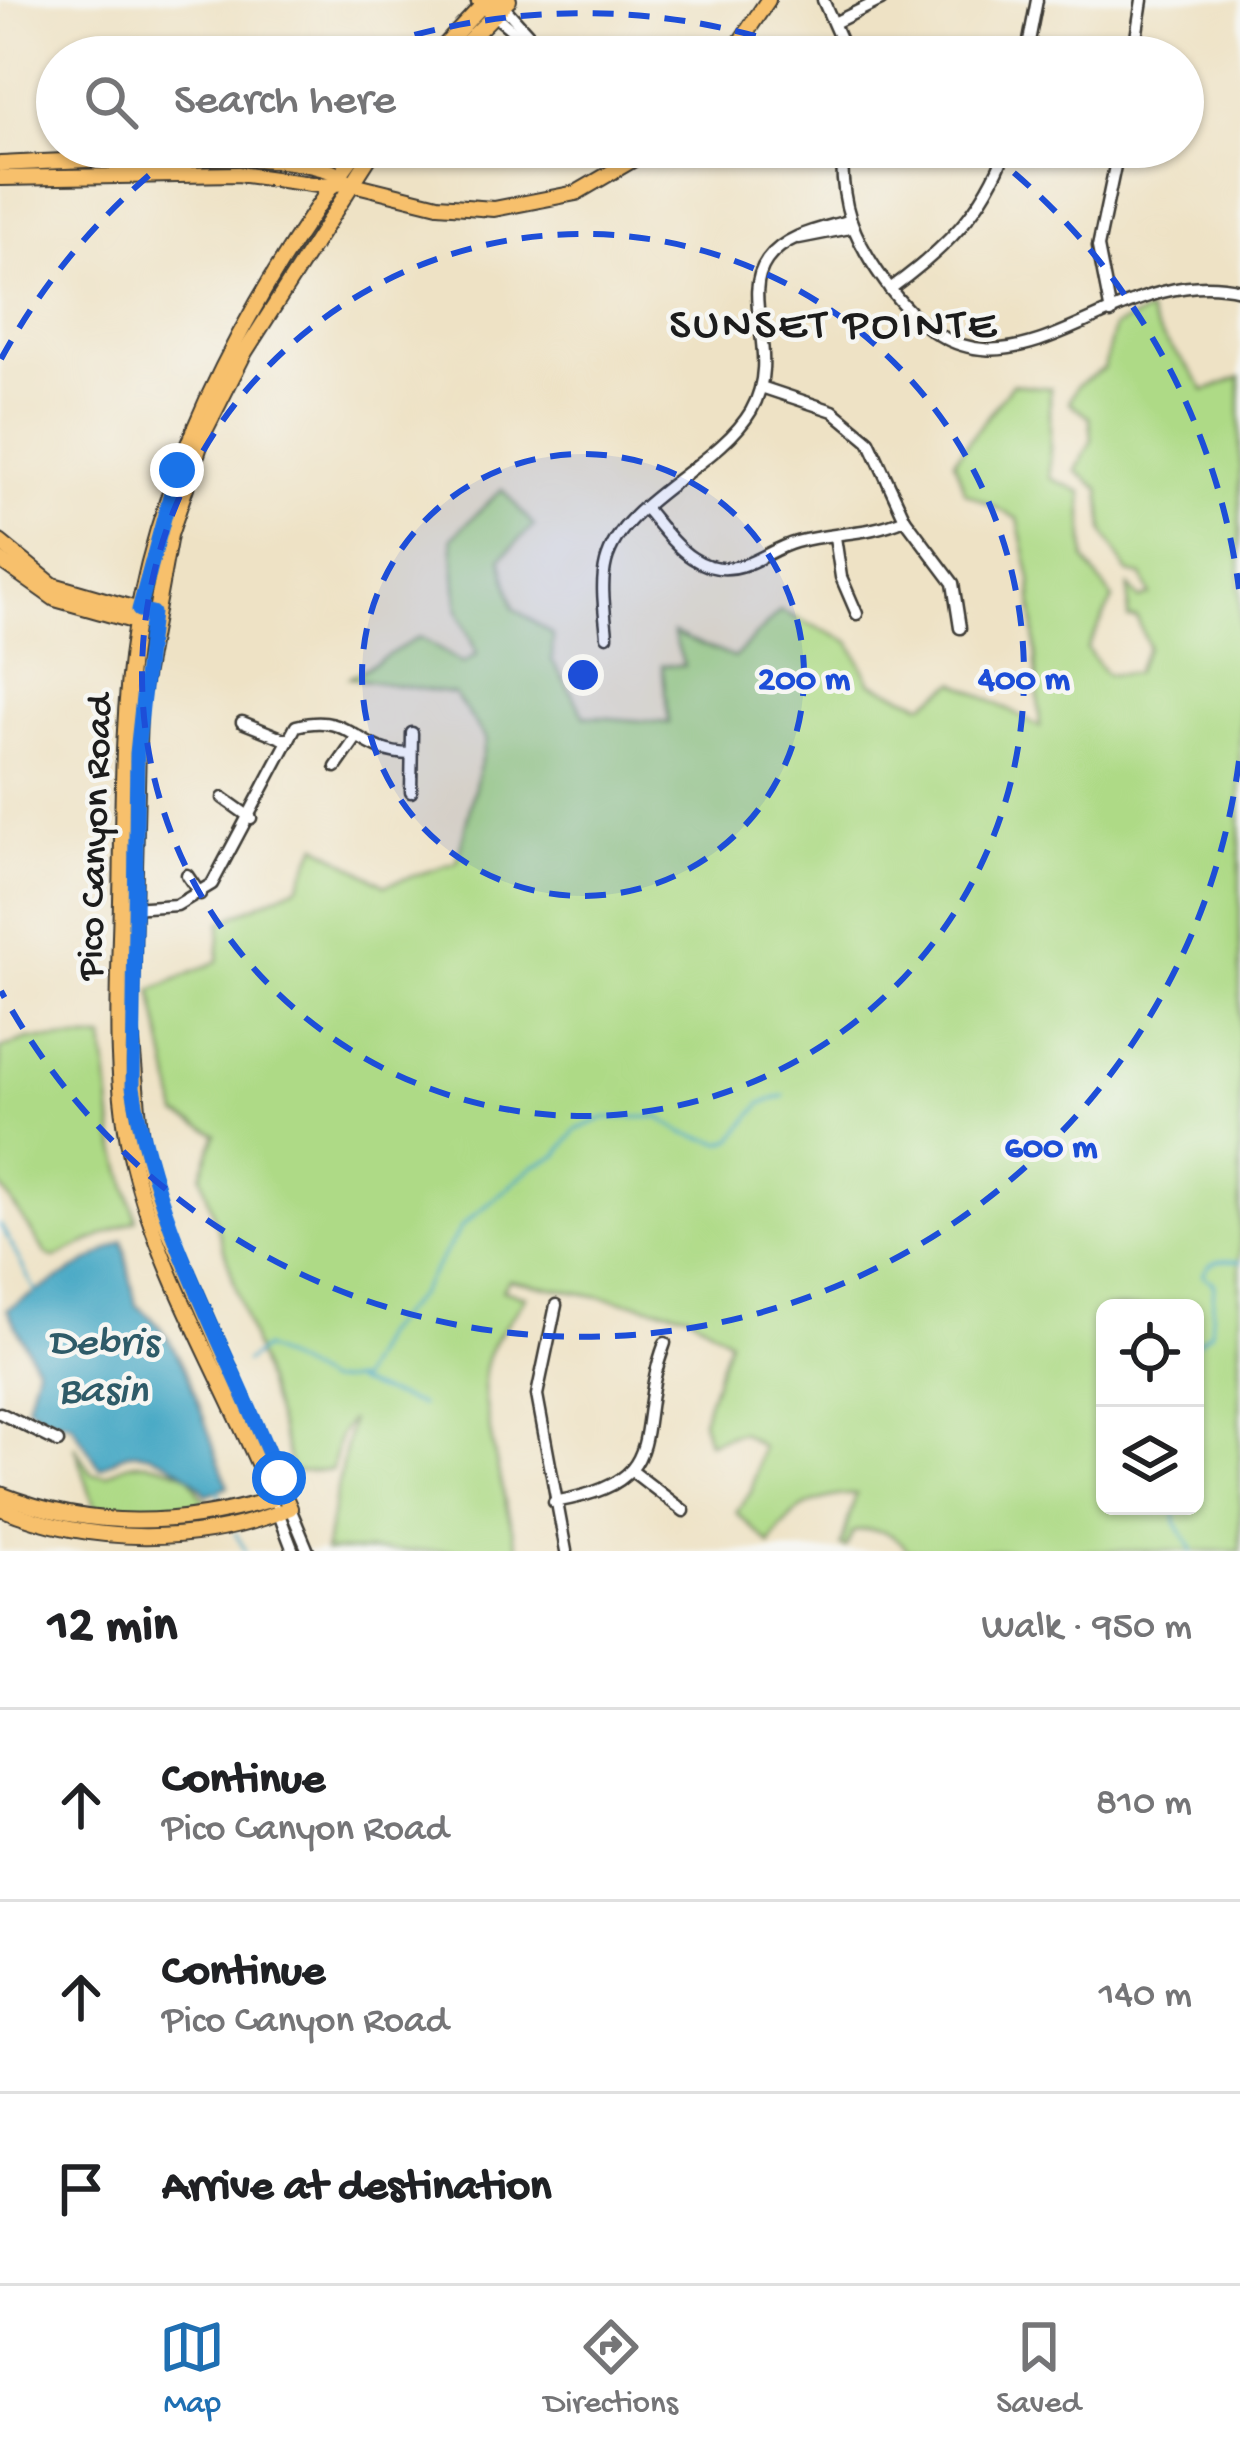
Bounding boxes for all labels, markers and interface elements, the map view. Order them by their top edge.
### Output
search box [36,36,1204,168]
icon: search [78,69,144,135]
text: Search here [174,76,396,129]
district label: SUNSET POINTE [669,301,999,354]
route end [150,443,204,497]
centre of rings [562,654,604,696]
text: 200 m [758,660,851,703]
text: 400 m [977,660,1070,703]
street label: Pico Canyon Road [70,690,126,983]
text: 600 m [1004,1128,1098,1171]
map controls [1096,1299,1204,1515]
button: locate [1096,1299,1204,1407]
water label: Debris Basin [48,1321,162,1418]
button: layers [1096,1407,1204,1515]
route start [252,1451,306,1505]
text: 12 min [48,1599,177,1659]
text: Walk · 950 m [981,1606,1192,1652]
text: Continue [162,1755,325,1808]
icon: ahead [48,1772,114,1838]
text: 810 m [1096,1782,1192,1828]
text: Pico Canyon Road [162,1808,448,1854]
text: Continue [162,1947,325,2000]
icon: ahead [48,1964,114,2030]
text: 140 m [1099,1974,1192,2020]
text: Pico Canyon Road [162,2000,448,2046]
icon: arrive [48,2156,114,2222]
text: Arrive at destination [162,2162,551,2215]
tab: Map [159,2314,225,2424]
tab: Directions [544,2314,678,2424]
tab: Saved [996,2314,1081,2424]

